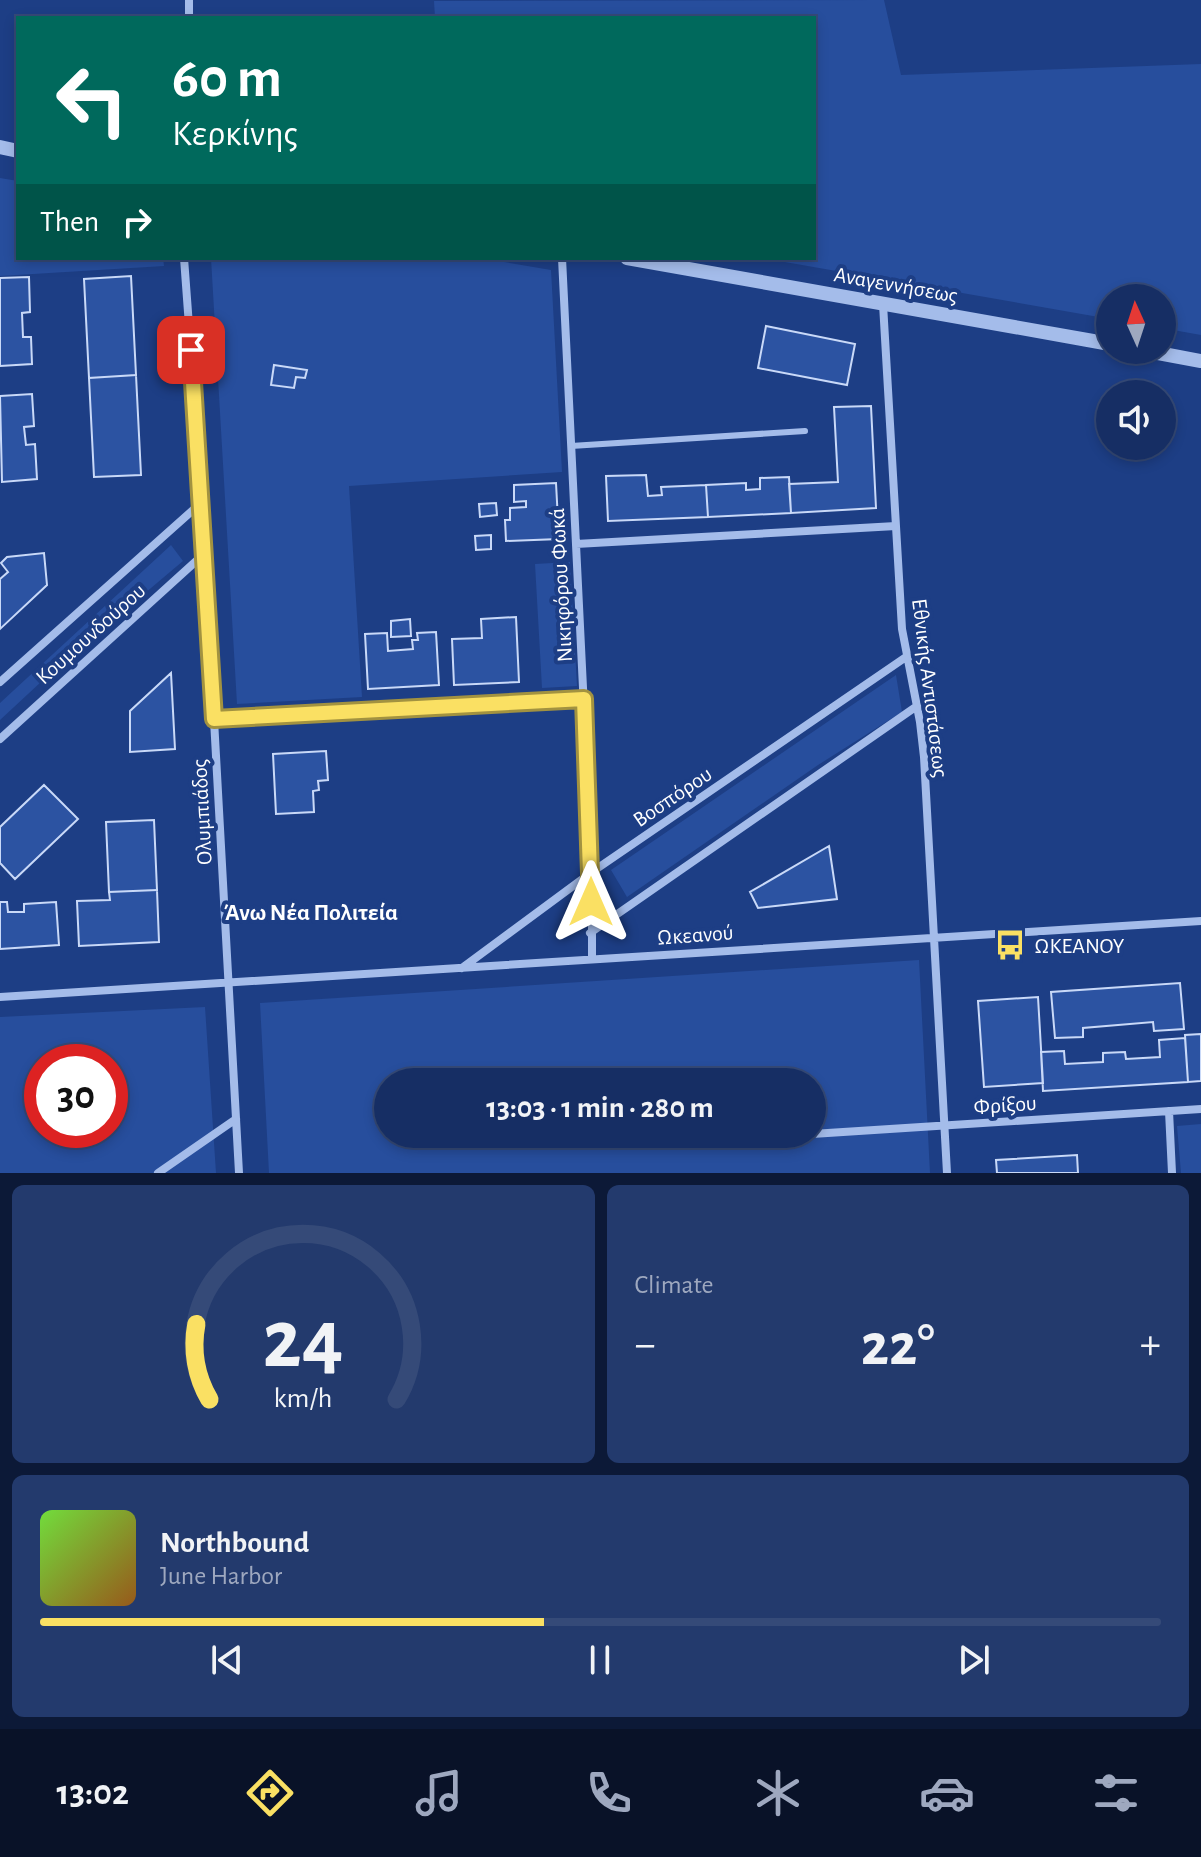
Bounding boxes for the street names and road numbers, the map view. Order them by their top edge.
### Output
street label: Αναγεννήσεως [832,263,959,307]
street label: Νικηφόρου Φωκά [546,507,576,663]
street label: Κουμουνδούρου [32,579,150,688]
street label: Εθνικής Αντιστάσεως [908,597,952,779]
street label: Ολυμπιάδος [188,759,216,865]
street label: Βοσπόρου [629,763,716,831]
street label: Ωκεανού [656,921,734,949]
street label: Φρίξου [973,1092,1037,1119]

